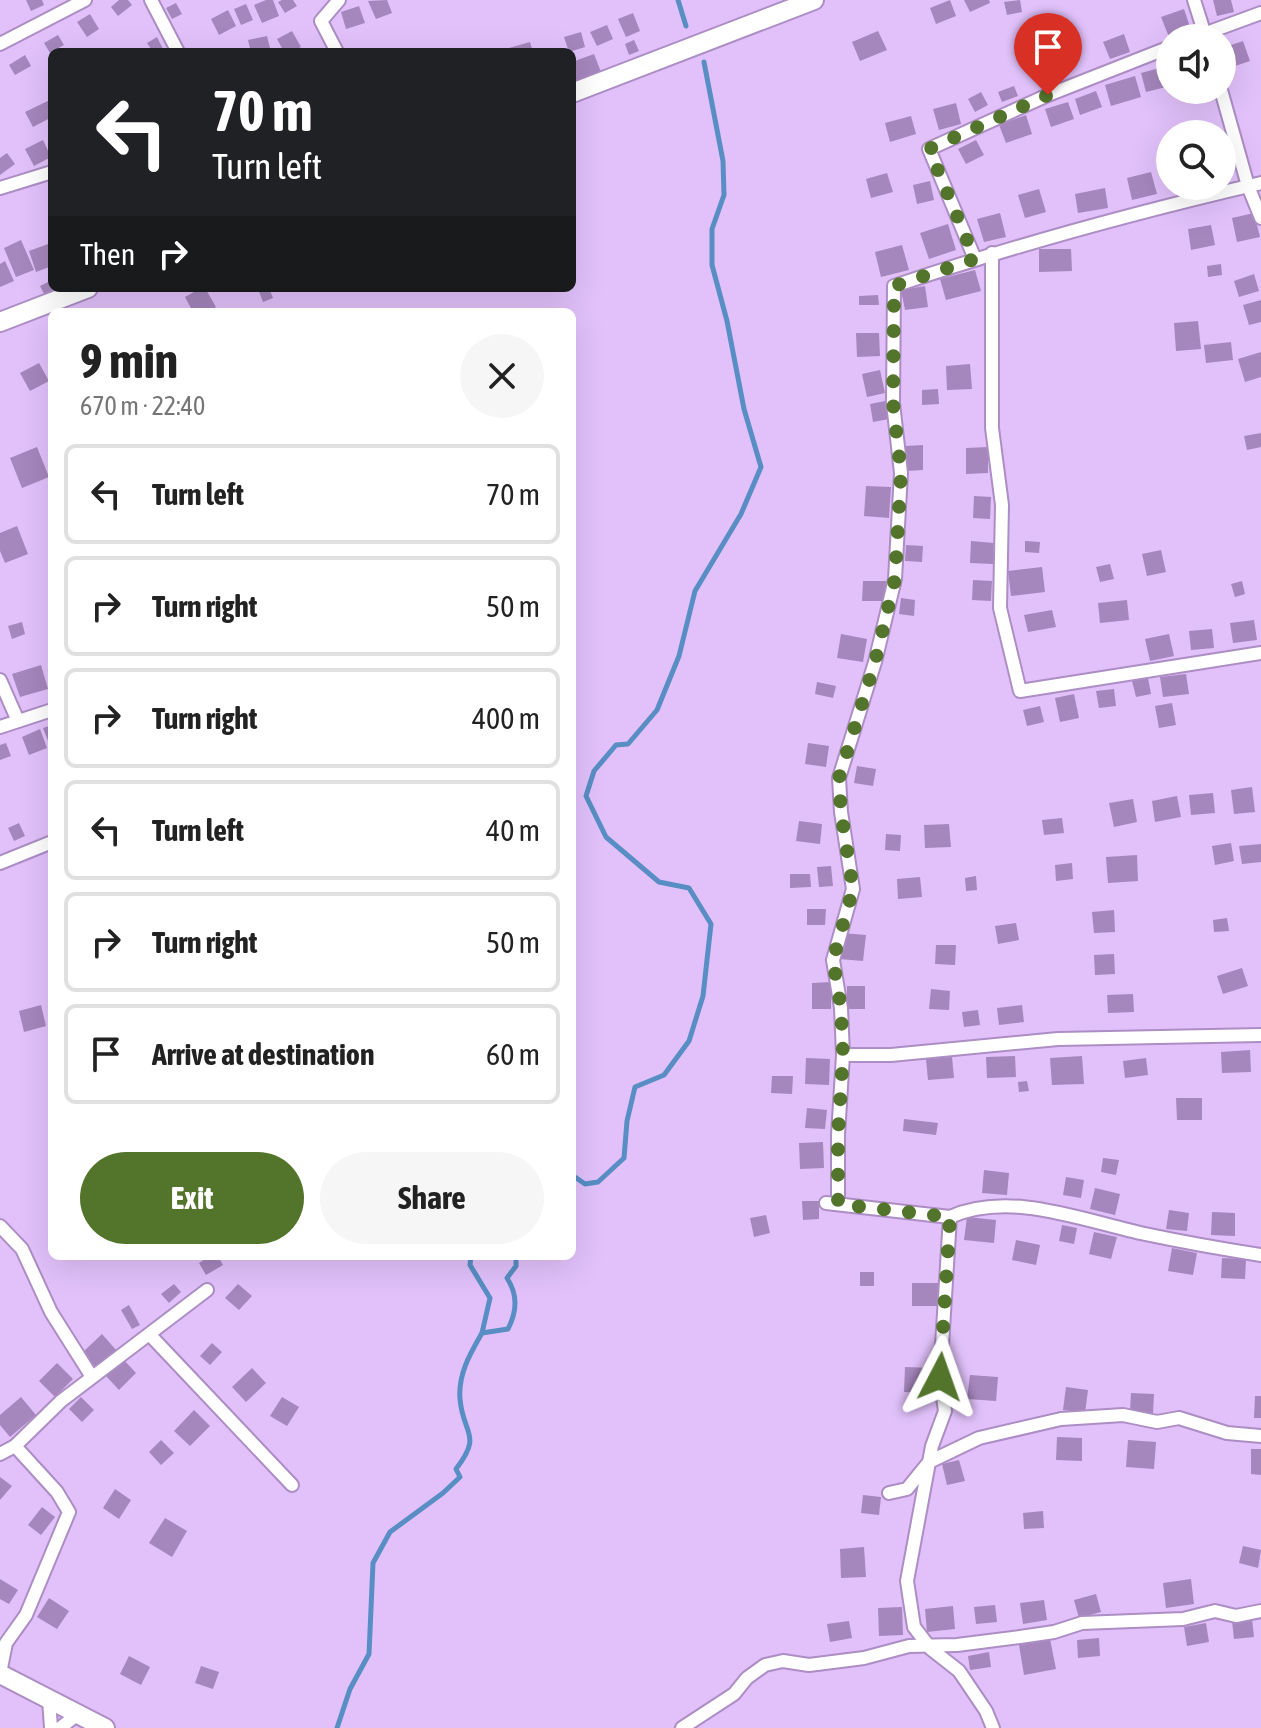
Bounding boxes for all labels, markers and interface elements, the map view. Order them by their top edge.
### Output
pin [1014,13,1082,95]
map controls [1156,24,1236,200]
button: sound [1156,24,1236,104]
icon: arrive [1026,25,1070,69]
text: 70 m [212,79,313,143]
icon: left [80,80,184,184]
button: search [1156,120,1236,200]
text: Turn left [212,145,322,187]
icon: right [151,232,195,276]
text: Then [80,237,135,271]
text: 9 min [80,333,178,388]
button: close [460,334,544,418]
text: 670 m · 22:40 [80,391,205,421]
icon: left [84,472,128,516]
text: Turn left [152,477,244,511]
text: 70 m [486,477,540,511]
icon: right [84,584,128,628]
text: Turn right [152,589,258,623]
text: 50 m [486,589,540,623]
icon: right [84,696,128,740]
text: Turn right [152,701,258,735]
text: 400 m [472,701,540,735]
icon: left [84,808,128,852]
text: Turn left [152,813,244,847]
text: 40 m [486,813,540,847]
icon: right [84,920,128,964]
text: Turn right [152,925,258,959]
text: 50 m [486,925,540,959]
icon: arrive [84,1032,128,1076]
text: Arrive at destination [152,1037,374,1071]
text: 60 m [486,1037,540,1071]
button: Exit [80,1152,304,1244]
button: Share [320,1152,544,1244]
position arrow [898,1335,982,1419]

